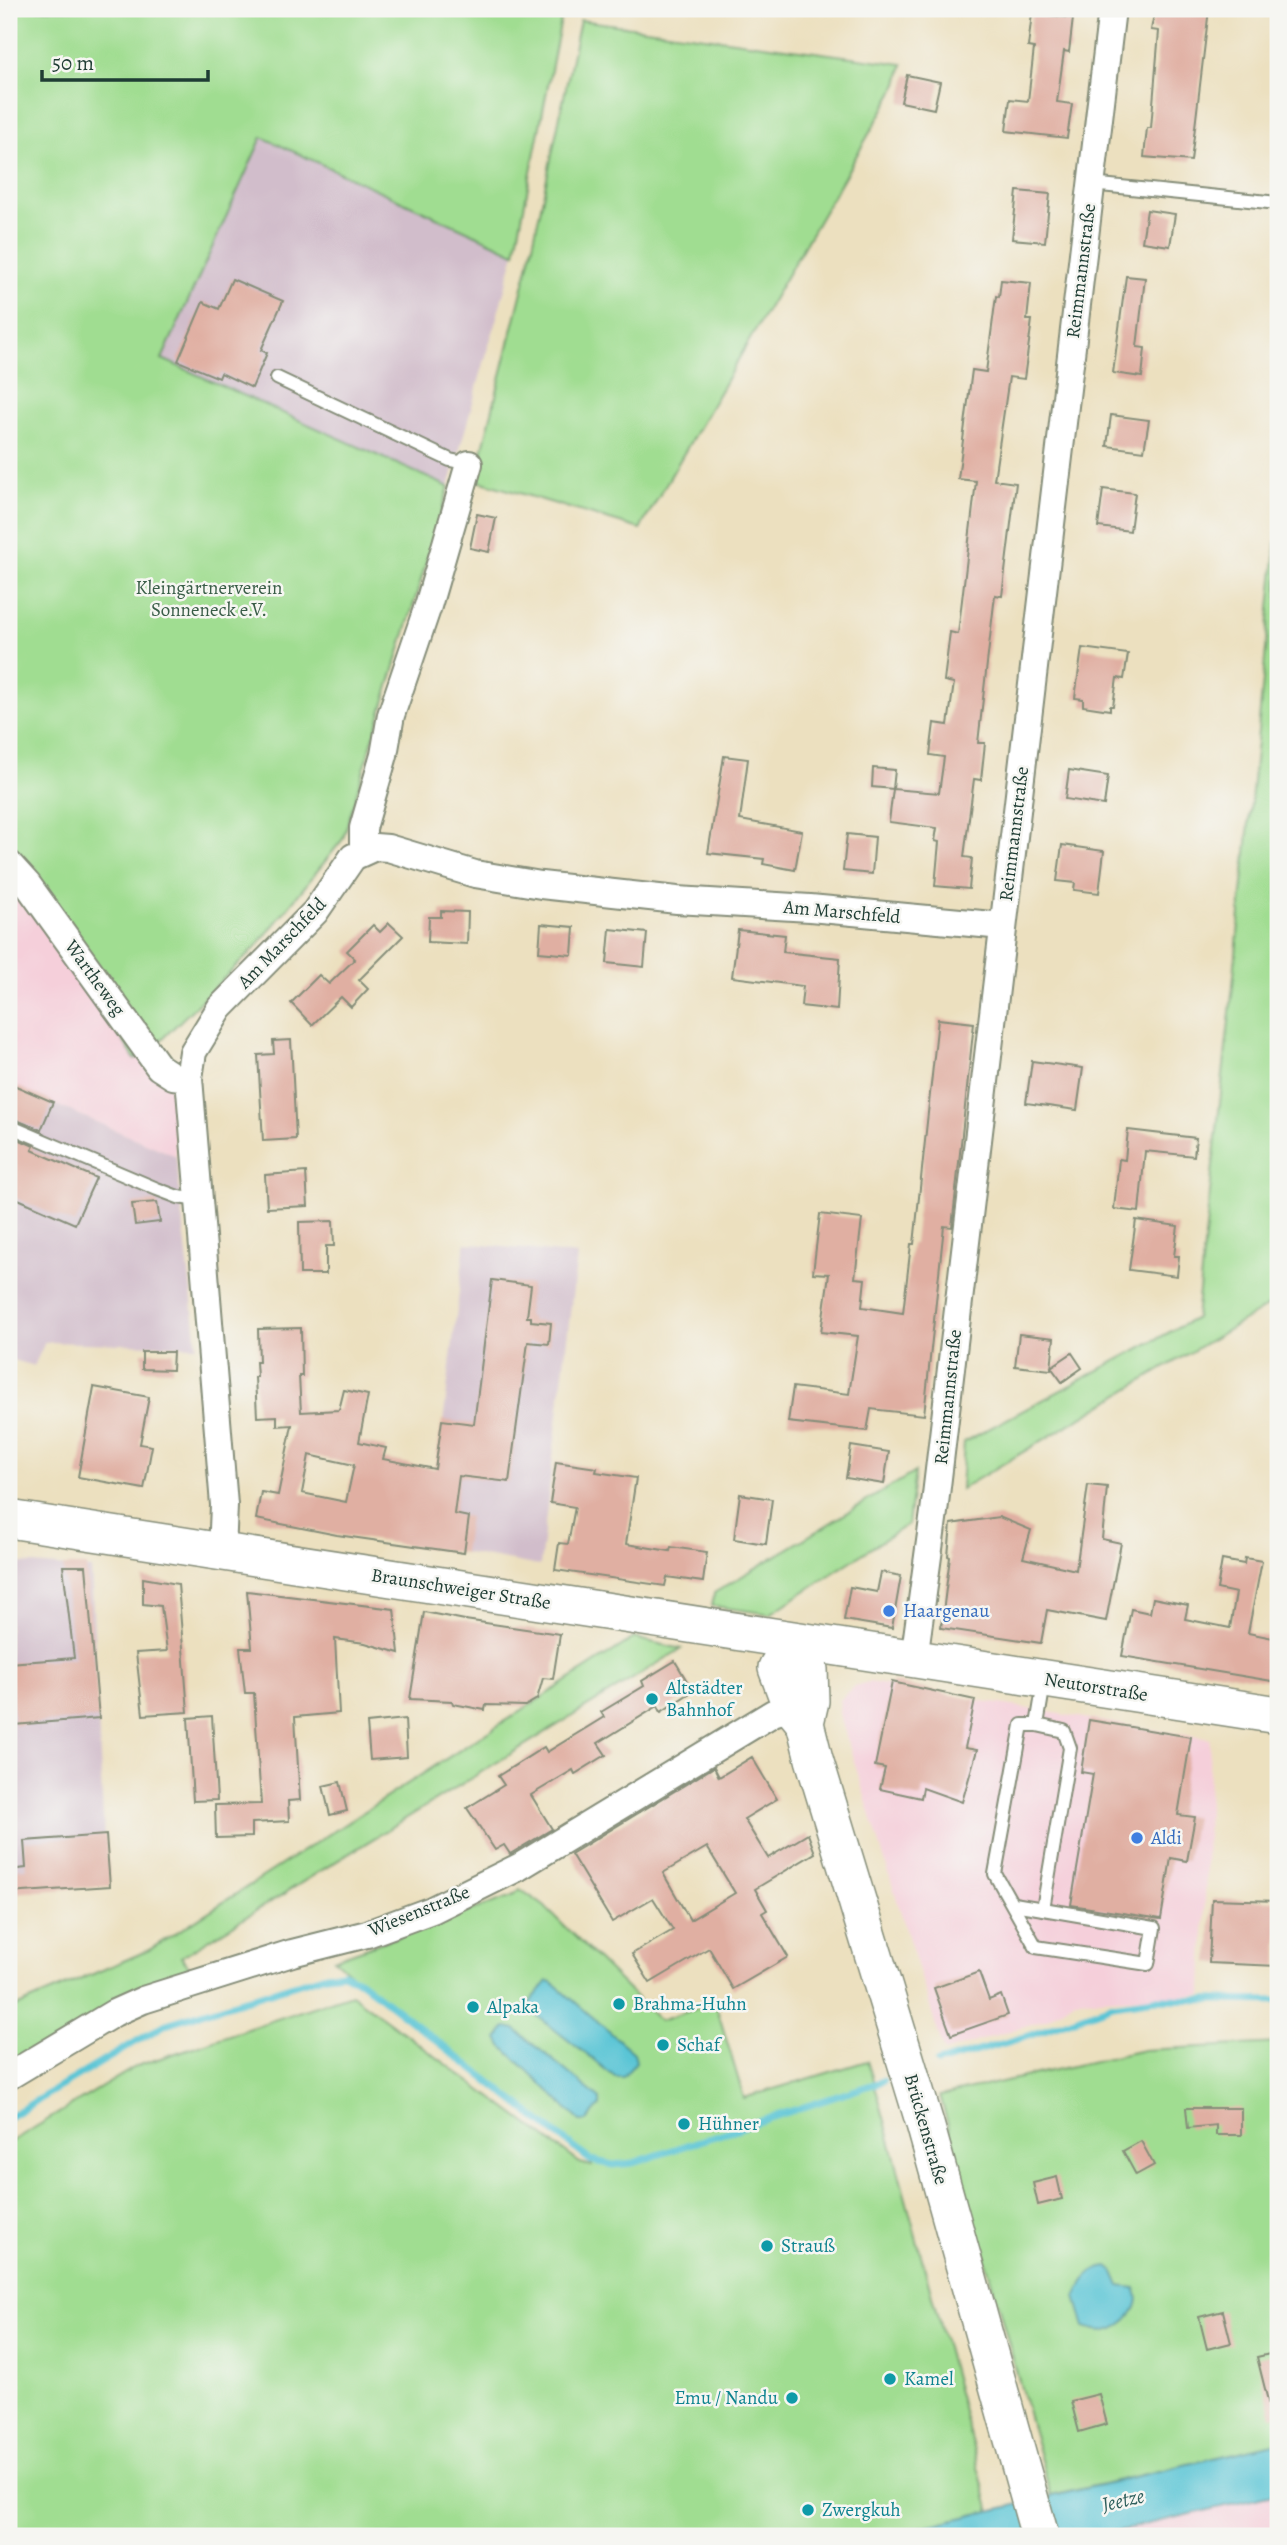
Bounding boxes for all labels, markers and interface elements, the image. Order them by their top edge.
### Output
scale bar [42,38,208,82]
text: 50 m [52,49,94,77]
street label: Reimmannstraße [1060,202,1102,340]
park label: Kleingärtnerverein Sonneneck e.V. [135,575,283,623]
street label: Reimmannstraße [993,765,1035,903]
street label: Am Marschfeld [231,891,333,995]
street label: Am Marschfeld [781,894,902,930]
street label: Wartheweg [58,934,132,1022]
street label: Reimmannstraße [928,1328,968,1466]
street label: Braunschweiger Straße [369,1562,553,1616]
place label: Haargenau [903,1598,990,1624]
marker: Haargenau [881,1603,897,1619]
street label: Neutorstraße [1042,1666,1150,1708]
place label: Altstädter Bahnhof [665,1675,743,1723]
marker: Altstädter Bahnhof [644,1691,660,1707]
place label: Aldi [1150,1825,1182,1851]
marker: Aldi [1129,1830,1145,1846]
street label: Wiesenstraße [364,1879,473,1943]
place label: Brahma-Huhn [633,1991,747,2017]
place label: Alpaka [486,1994,539,2020]
marker: Brahma-Huhn [611,1996,627,2012]
marker: Alpaka [465,1999,481,2015]
place label: Schaf [677,2032,723,2058]
marker: Schaf [655,2037,671,2053]
street label: Brückenstraße [898,2070,954,2188]
place label: Hühner [698,2111,759,2137]
marker: Hühner [676,2116,692,2132]
place label: Strauß [781,2233,836,2259]
marker: Strauß [759,2238,775,2254]
place label: Kamel [904,2366,954,2392]
marker: Kamel [882,2371,898,2387]
place label: Emu / Nandu [674,2385,779,2411]
marker: Emu / Nandu [784,2390,800,2406]
water label: Jeetze [1098,2481,1147,2519]
place label: Zwergkuh [822,2497,901,2523]
marker: Zwergkuh [800,2502,816,2518]

